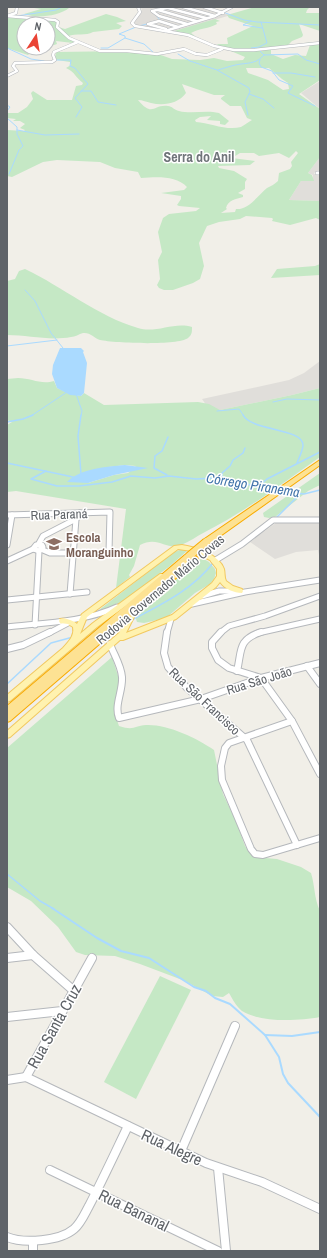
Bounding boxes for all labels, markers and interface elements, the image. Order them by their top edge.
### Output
north arrow [16,16,56,56]
text: N [33,19,43,34]
district label: Serra do Anil [163,148,235,166]
water label: Córrego Piranema [205,469,301,501]
street label: Rua Paraná [30,505,88,524]
place label: Escola Moranguinho [66,529,134,561]
street label: Rodovia Governador Mário Covas [93,531,228,648]
school or university icon: Escola Moranguinho [45,535,63,553]
street label: Rua São João [224,662,294,698]
street label: Rua São Francisco [165,664,244,739]
street label: Rua Santa Cruz [22,979,86,1072]
street label: Rua Alegre [138,1123,206,1171]
street label: Rua Bananal [95,1183,173,1237]

